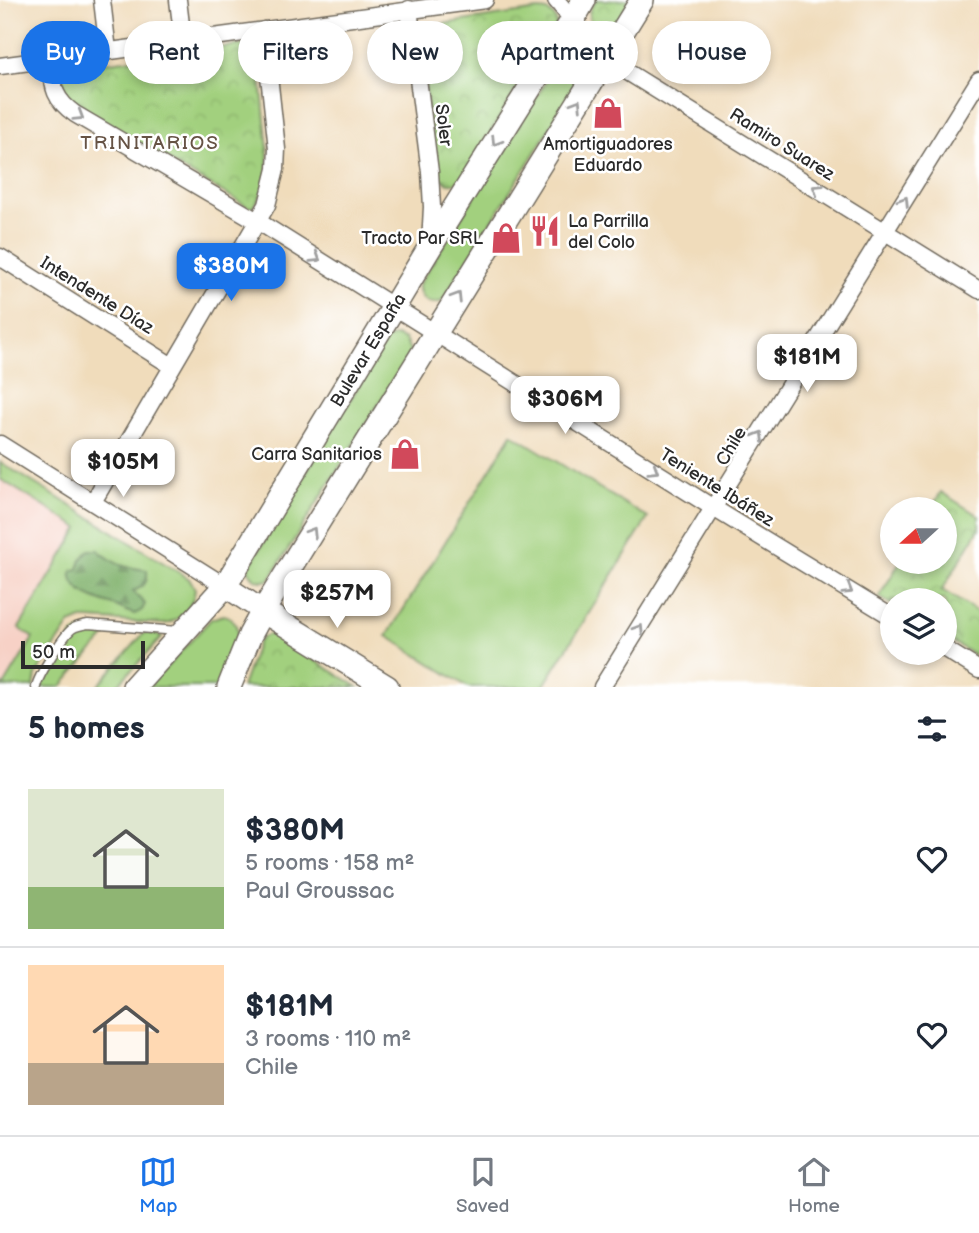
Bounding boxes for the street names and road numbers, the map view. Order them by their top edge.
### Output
street label: Soler [431,103,457,148]
street label: Ramiro Suarez [726,104,838,185]
street label: Intendente Díaz [36,252,157,339]
street label: Bulevar España [326,290,411,411]
street label: Chile [712,423,751,469]
street label: Teniente Ibáñez [656,444,778,531]

